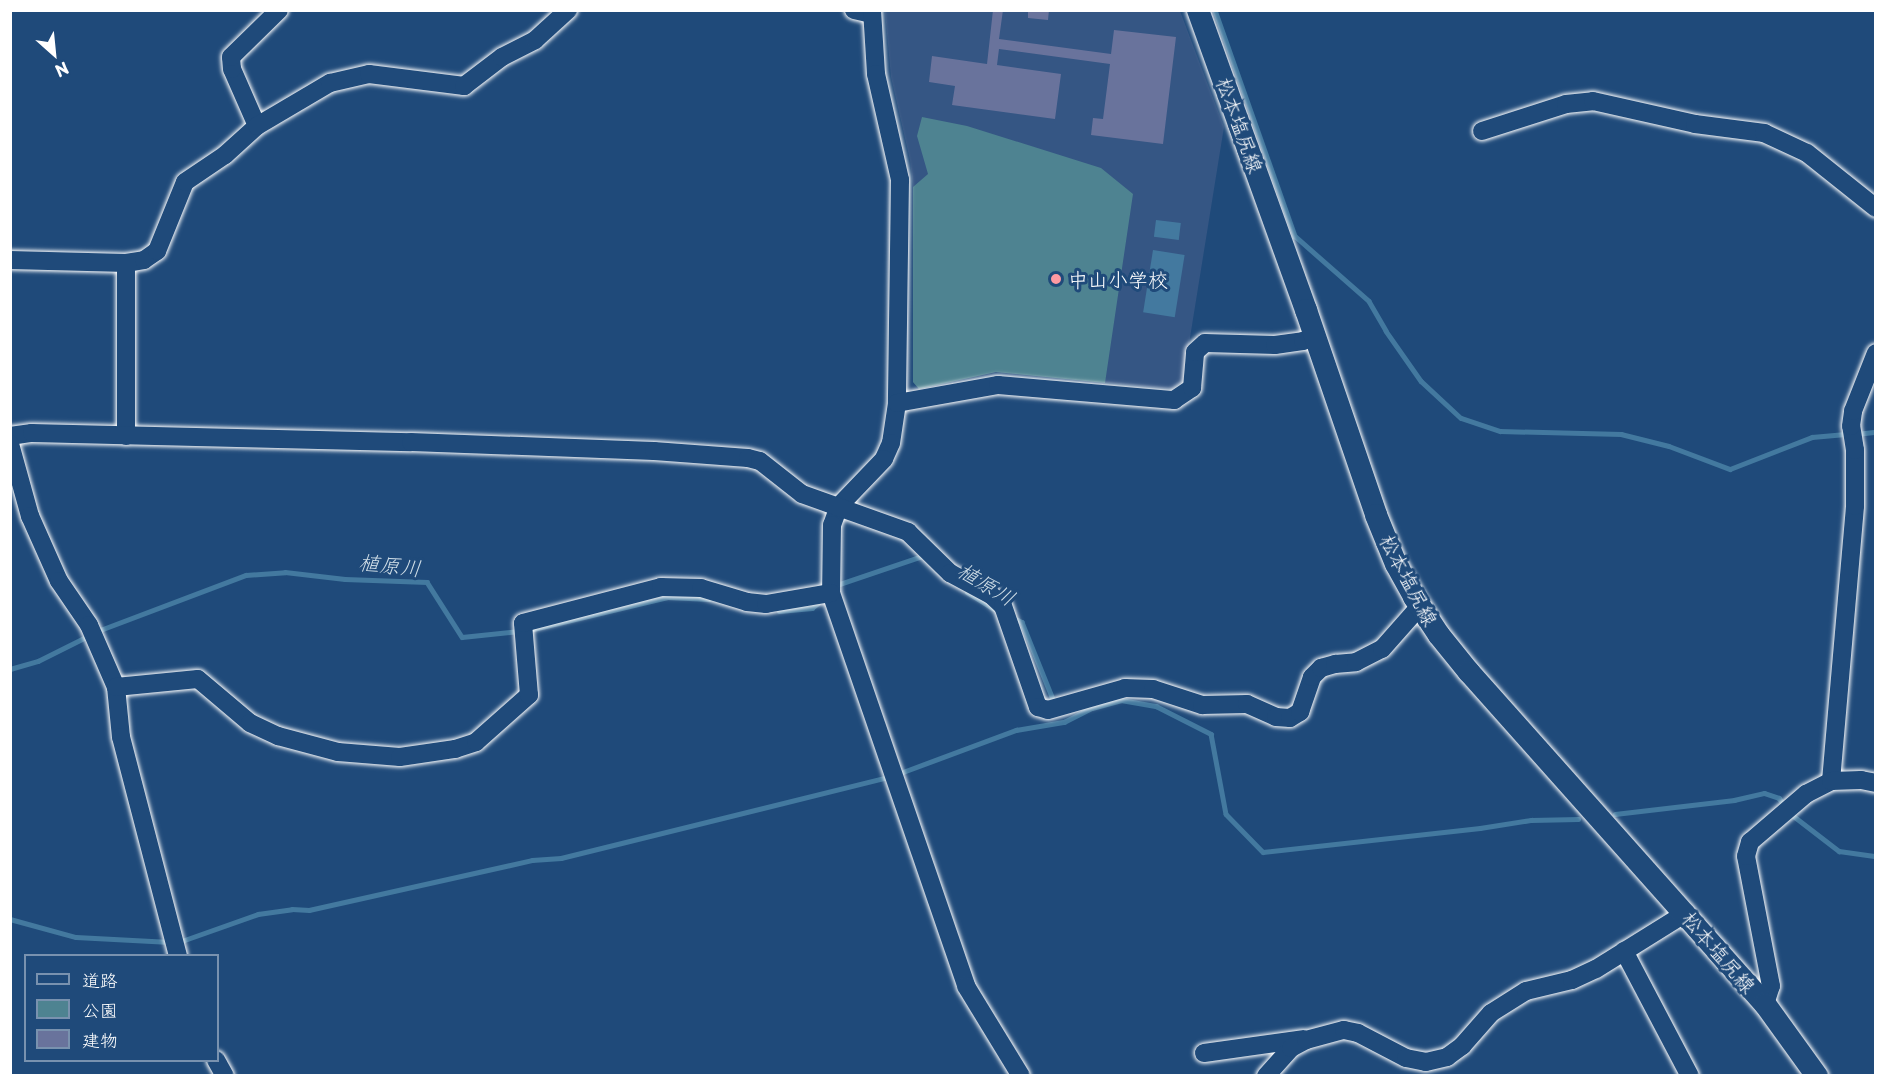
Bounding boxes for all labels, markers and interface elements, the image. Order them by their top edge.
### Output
north arrow [24,24,84,84]
text: N [51,56,73,84]
street label: 松本塩尻線 [1212,74,1268,176]
place label: 中山小学校 [1068,267,1168,291]
marker: 中山小学校 [1049,272,1063,286]
street label: 松本塩尻線 [1375,530,1443,630]
water label: 植原川 [357,548,423,580]
water label: 植原川 [954,556,1020,610]
street label: 松本塩尻線 [1677,906,1761,998]
legend [24,954,219,1062]
text: 道路 [82,966,118,993]
text: 公園 [82,996,118,1023]
text: 建物 [82,1026,118,1053]

